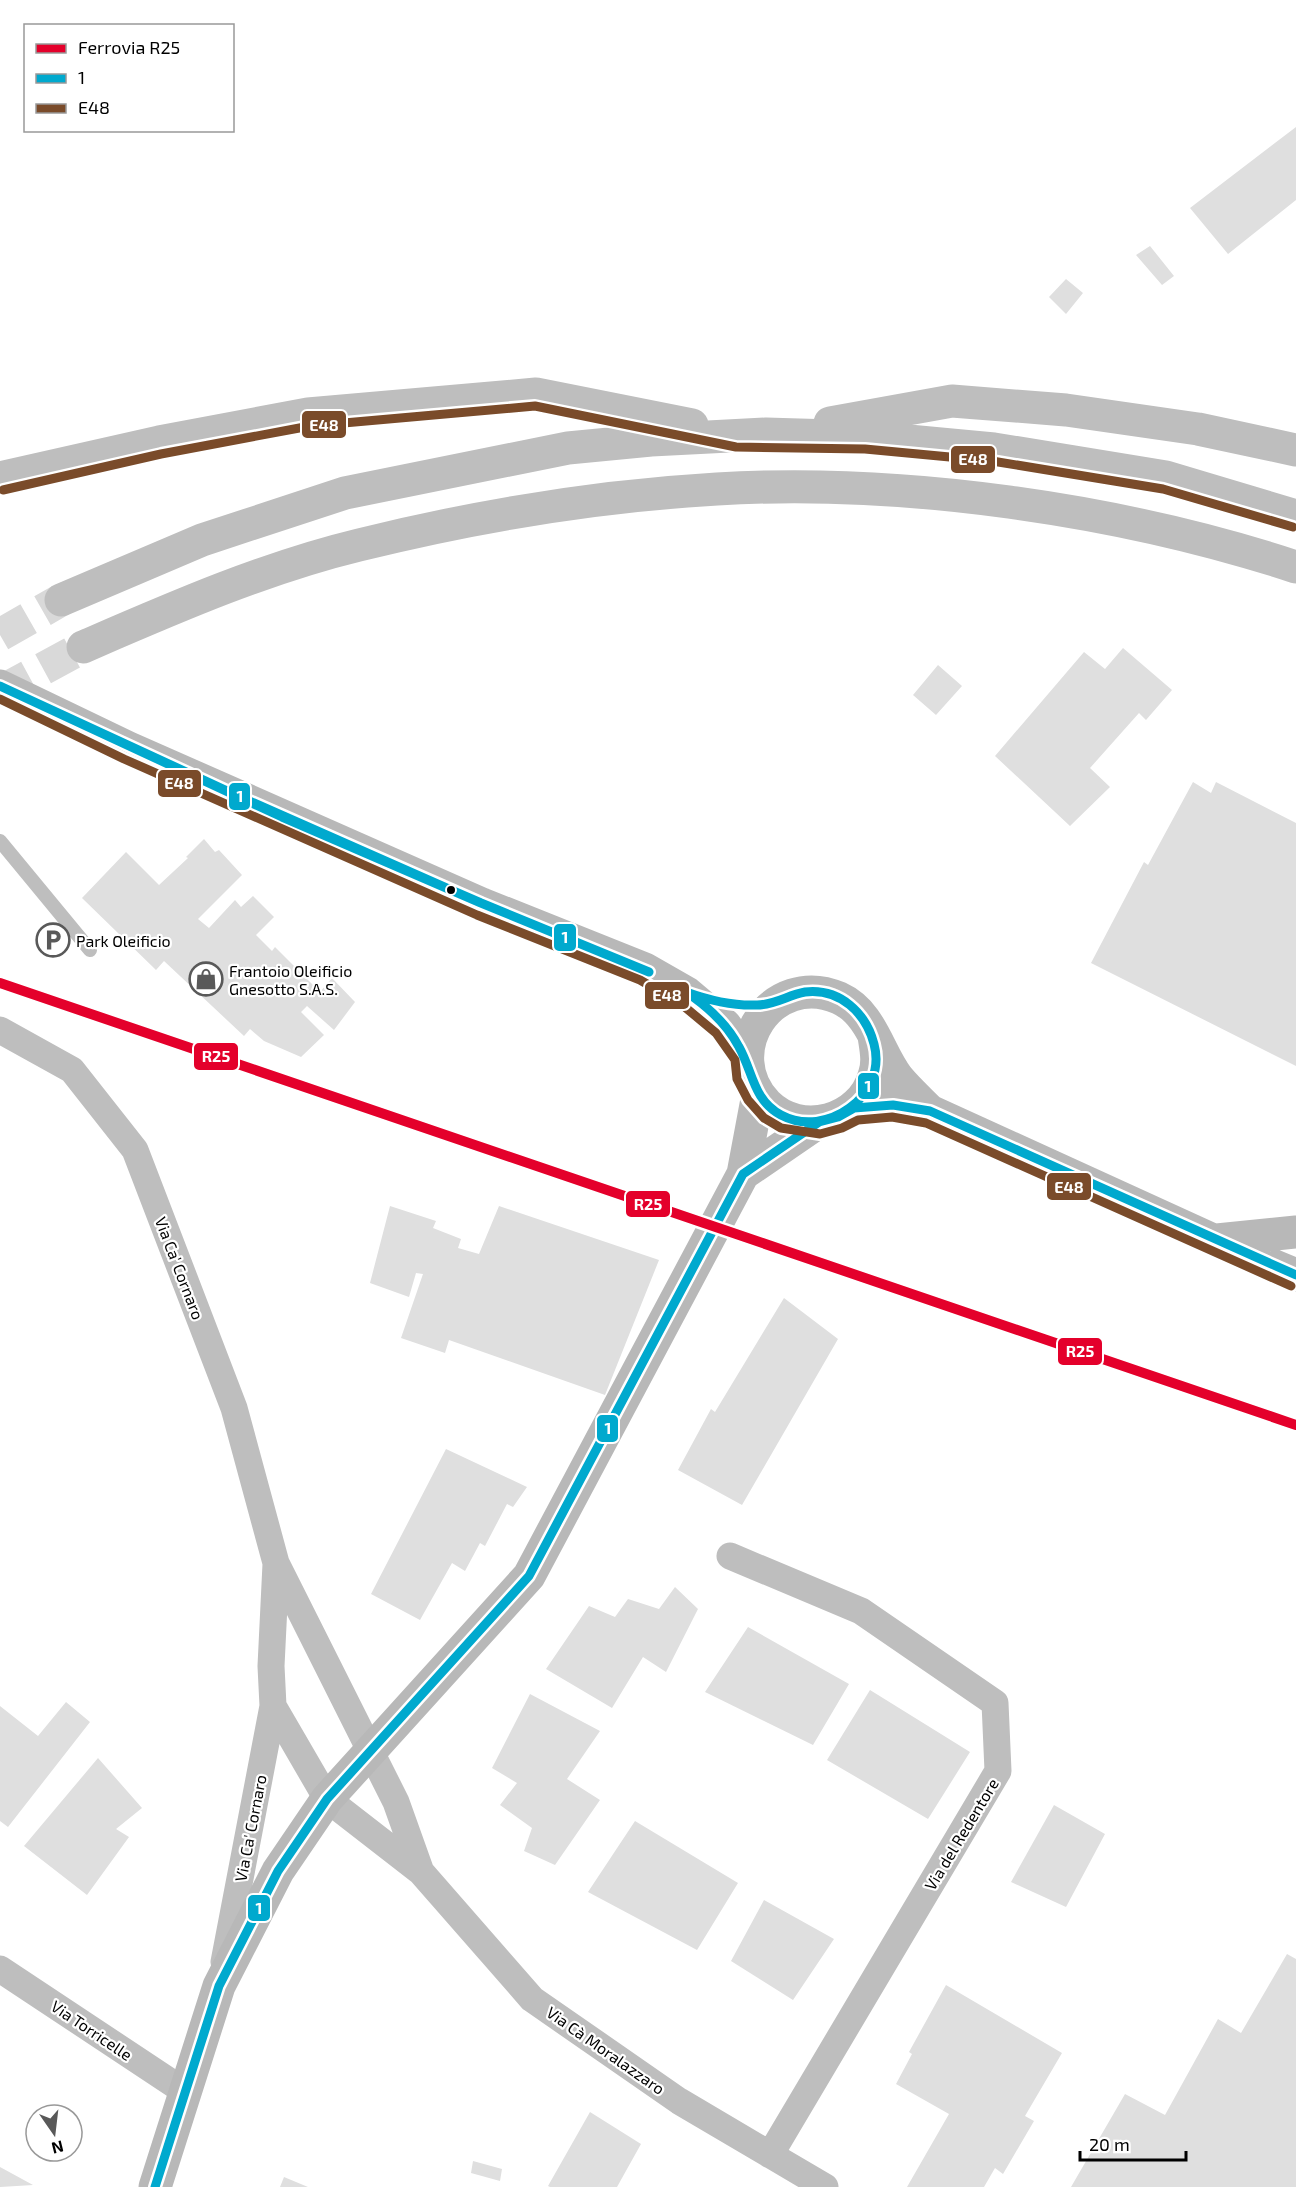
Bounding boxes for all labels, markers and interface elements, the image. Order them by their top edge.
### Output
legend [24,24,234,132]
text: Ferrovia R25 [78,36,180,58]
text: 1 [78,66,85,88]
text: E48 [78,96,110,118]
line badge: E48 [301,410,347,439]
text: E48 [309,415,339,434]
line badge: E48 [950,445,996,474]
text: E48 [958,449,988,468]
line badge: E48 [157,769,202,798]
text: E48 [164,773,194,792]
line badge: 1 [228,782,251,811]
text: 1 [237,786,243,805]
unlabelled marker [445,884,457,896]
parking icon: Park Oleificio [35,922,71,958]
line badge: 1 [553,923,577,952]
text: 1 [562,927,568,946]
place label: Park Oleificio [76,931,171,950]
shop icon: Frantoio Oleificio Gnesotto S.A.S. [188,961,224,997]
place label: Frantoio Oleificio Gnesotto S.A.S. [229,961,352,998]
line badge: E48 [644,981,690,1010]
text: E48 [652,985,682,1004]
line badge: R25 [193,1042,239,1071]
text: R25 [202,1046,230,1065]
line badge: 1 [857,1072,880,1100]
text: 1 [865,1076,871,1095]
line badge: E48 [1046,1172,1092,1201]
text: E48 [1054,1177,1084,1196]
line badge: R25 [625,1190,671,1218]
text: R25 [634,1194,662,1213]
street label: Via Ca' Cornaro [152,1214,208,1322]
line badge: R25 [1057,1337,1103,1366]
text: R25 [1066,1341,1094,1360]
line badge: 1 [596,1414,619,1443]
text: 1 [605,1418,611,1437]
street label: Via Ca' Cornaro [230,1773,270,1883]
street label: Via del Redentore [920,1775,1002,1893]
line badge: 1 [247,1894,271,1922]
text: 1 [256,1898,262,1917]
street label: Via Torricelle [48,1996,136,2064]
street label: Via Cà Moralazzaro [543,2002,669,2098]
north arrow [24,2103,84,2163]
scale bar [1080,2124,1186,2162]
text: 20 m [1089,2133,1130,2155]
text: N [50,2137,66,2159]

